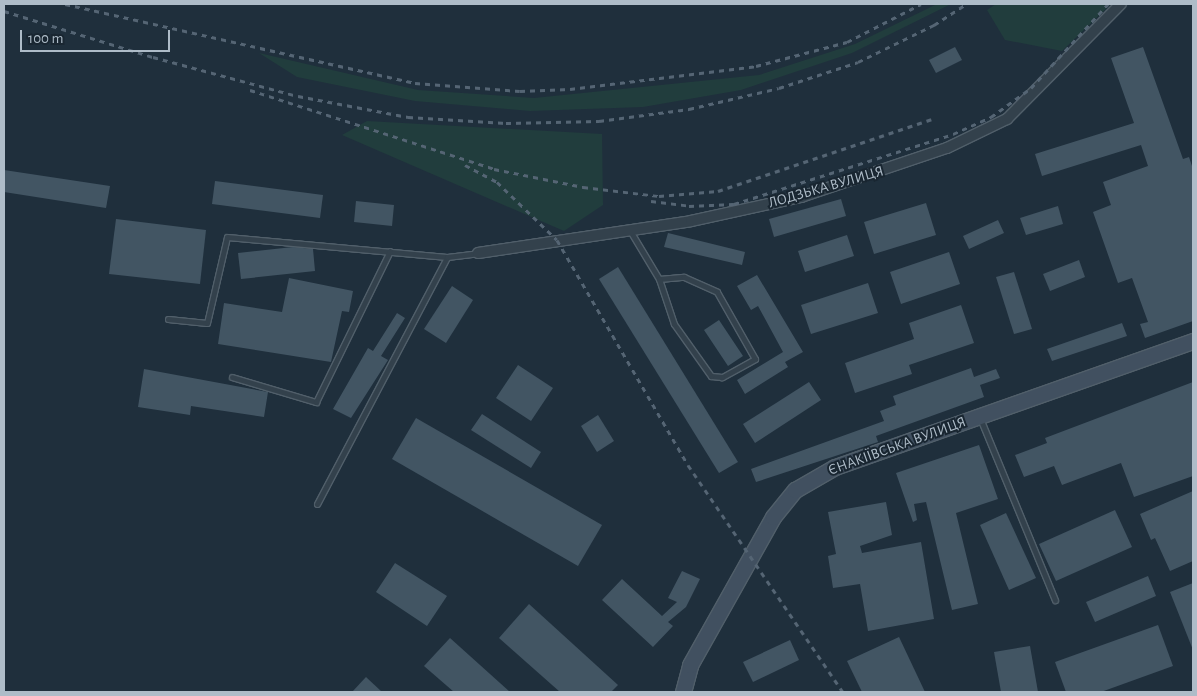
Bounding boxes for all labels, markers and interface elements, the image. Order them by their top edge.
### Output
scale bar [22,20,172,52]
text: 100 m [28,31,63,46]
street label: ЛОДЗЬКА ВУЛИЦЯ [766,162,886,212]
street label: ЄНАКІЇВСЬКА ВУЛИЦЯ [826,413,968,479]

